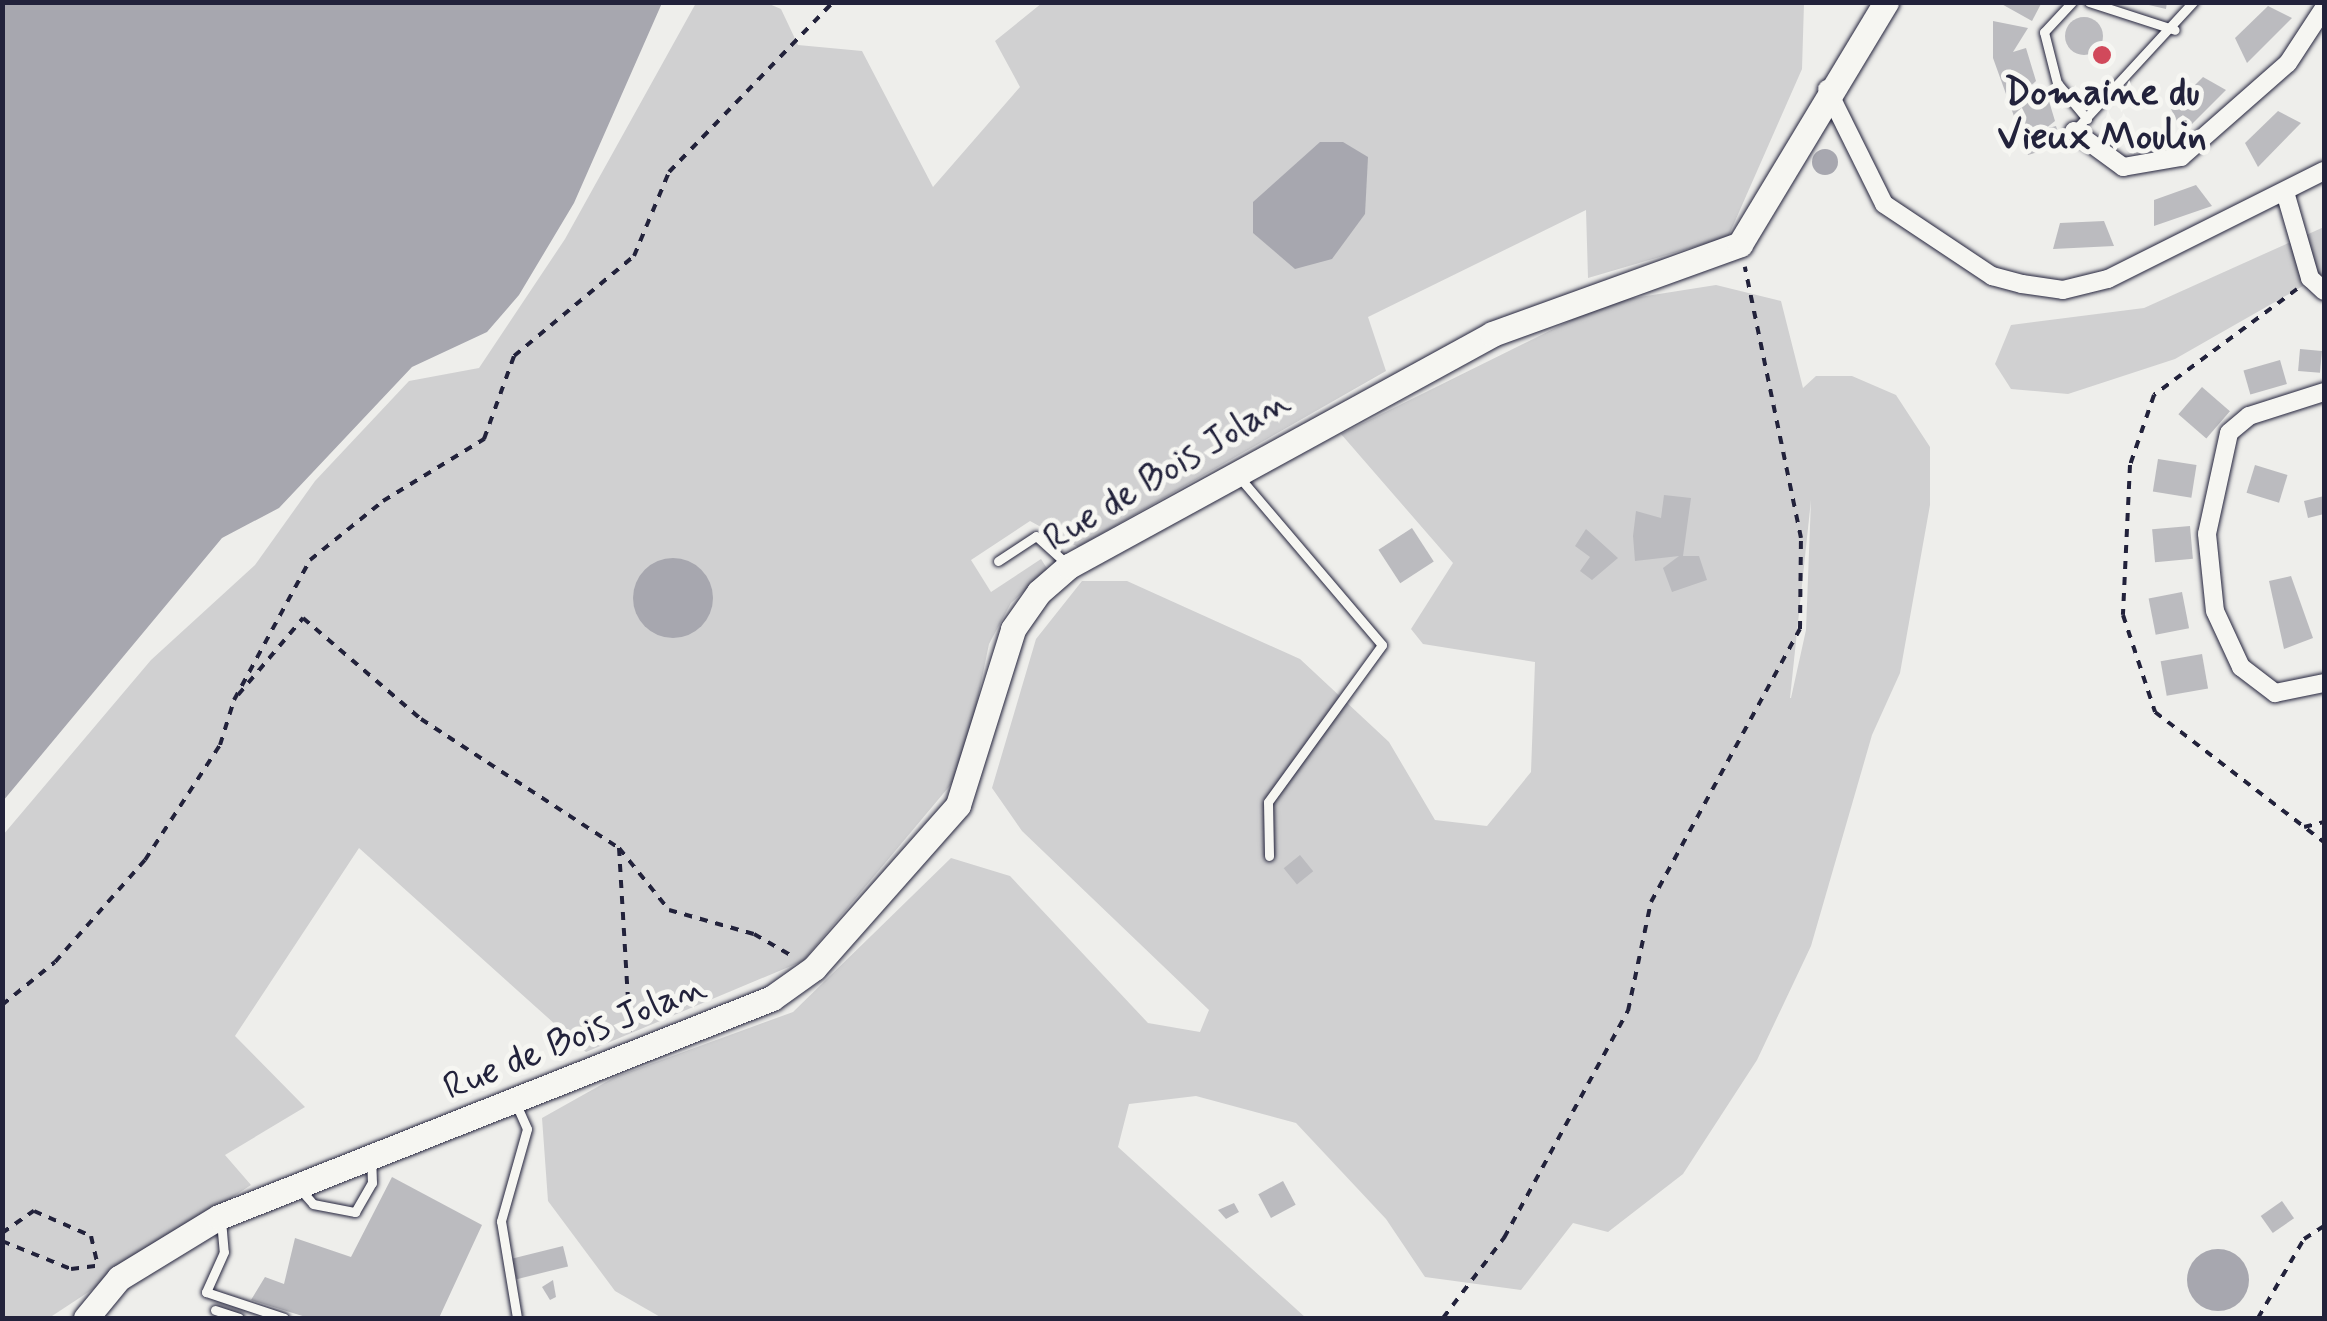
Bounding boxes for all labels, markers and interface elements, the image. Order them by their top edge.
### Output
marker: Domaine du Vieux Moulin [2091,44,2113,66]
place label: Domaine du Vieux Moulin [1998,71,2206,160]
street label: Rue de Bois Jolan [1034,379,1300,563]
street label: Rue de Bois Jolan [435,964,715,1112]

